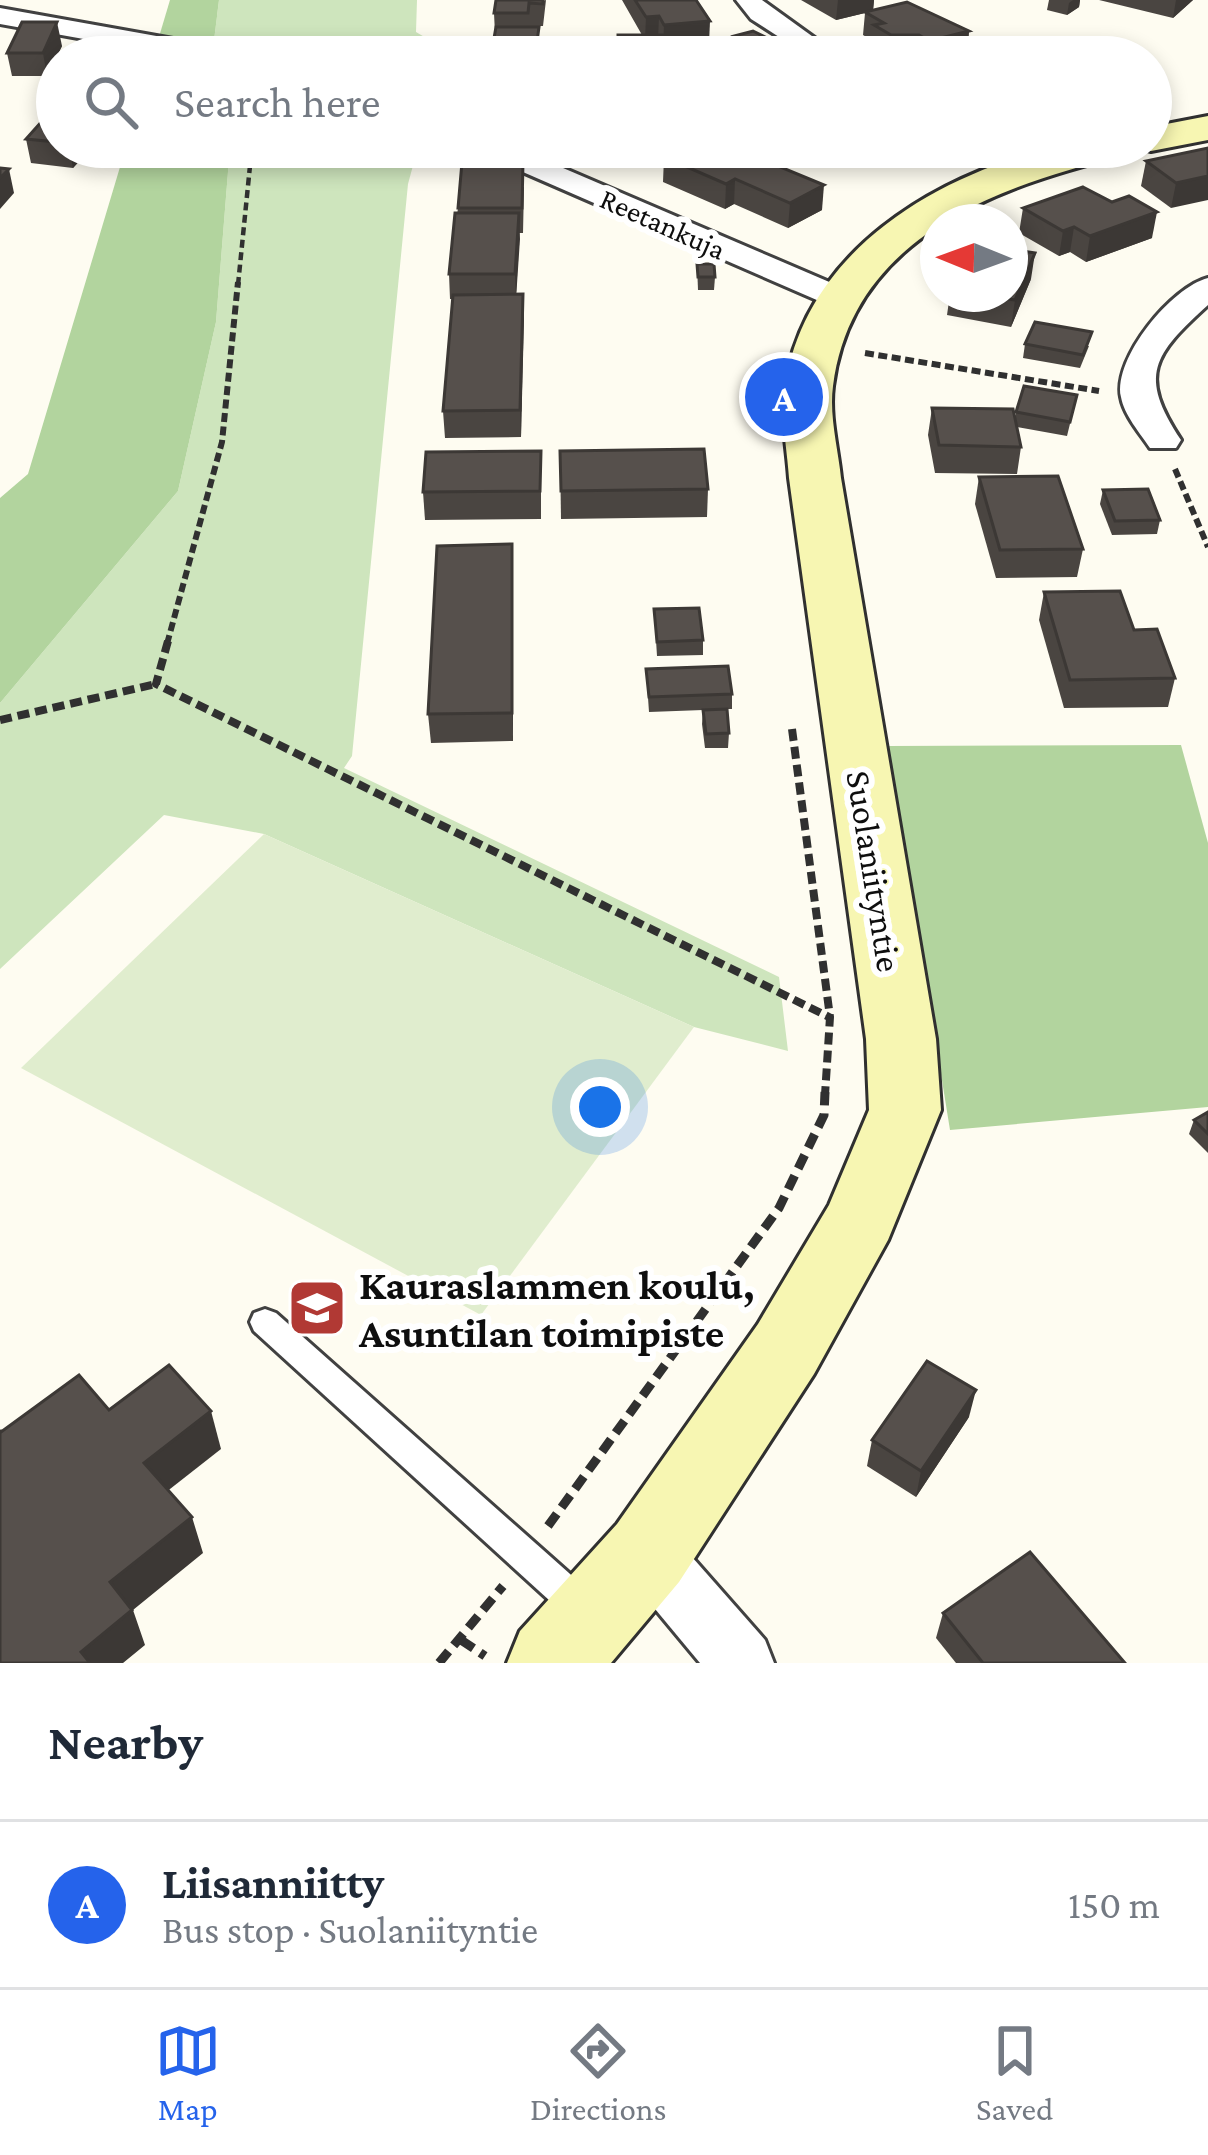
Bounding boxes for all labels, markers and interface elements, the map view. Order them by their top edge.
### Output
search box [36,36,1172,168]
icon: search [78,69,144,135]
text: Search here [174,77,381,127]
street label: Reetankuja [595,181,731,267]
north arrow [920,204,1028,312]
pin: A [745,352,823,442]
street label: Suolaniityntie [838,768,910,974]
your location [570,1077,630,1137]
place label: Kauraslammen koulu, Asuntilan toimipiste [358,1261,755,1356]
school or university icon: Kauraslammen koulu, Asuntilan toimipiste [286,1277,348,1339]
text: Nearby [48,1713,203,1770]
text: Liisanniitty [162,1858,384,1908]
text: A [75,1883,99,1926]
text: 150 m [1068,1883,1160,1926]
text: Bus stop · Suolaniityntie [162,1908,538,1951]
tab: Map [155,2018,221,2127]
tab: Directions [530,2018,667,2127]
tab: Saved [976,2018,1053,2127]

